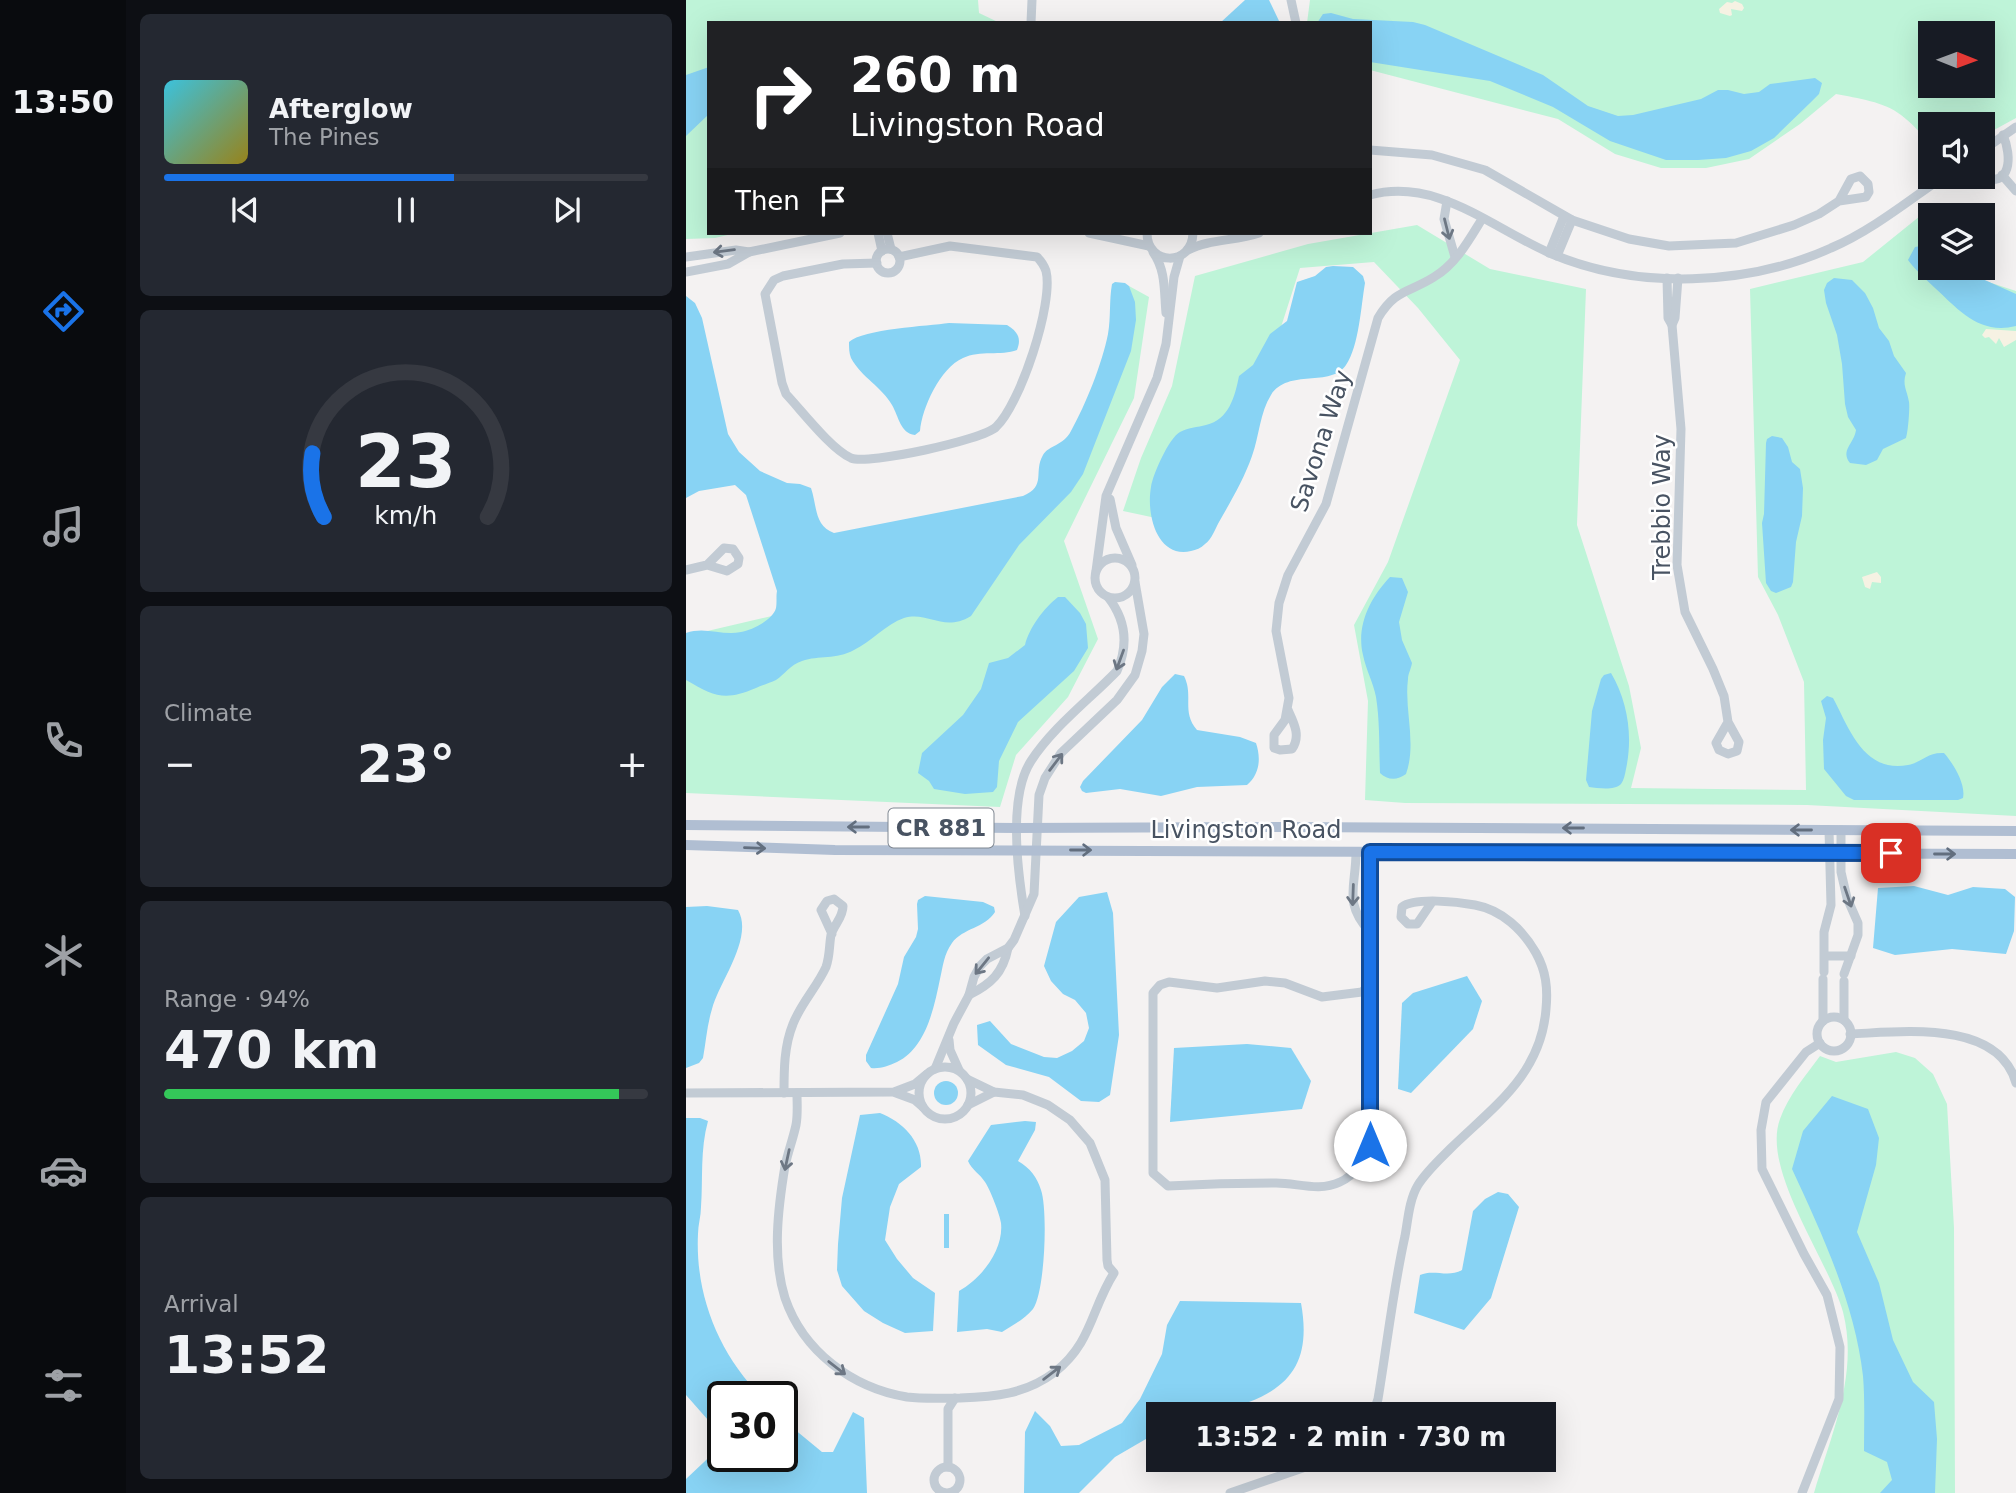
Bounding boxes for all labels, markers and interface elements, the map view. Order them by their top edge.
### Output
north arrow [1918,21,1995,98]
map controls [1918,21,1995,280]
text: 260 m [850,47,1020,104]
icon: right [735,49,826,140]
text: 13:50 [12,83,114,121]
text: Afterglow [269,94,413,124]
text: Livingston Road [850,106,1105,144]
button: sound [1918,112,1995,189]
text: The Pines [269,124,380,150]
icon: arrive [814,182,852,220]
text: Then [735,186,800,216]
icon: previous [226,191,264,229]
icon: pause [387,191,425,229]
icon: next [548,191,586,229]
button: layers [1918,203,1995,280]
one-way arrow [1440,217,1454,240]
one-way arrow [713,245,736,258]
icon: directions [39,287,88,336]
street label: Savona Way [1285,367,1357,515]
text: 23 [355,419,457,504]
street label: Trebbio Way [1648,434,1676,581]
text: km/h [374,500,438,529]
icon: music [39,502,88,551]
one-way arrow [1113,649,1125,671]
text: Climate [164,700,253,726]
icon: phone [39,716,88,765]
text: 23° [357,734,455,794]
text: − [164,742,196,786]
text: + [616,742,648,786]
one-way arrow [1048,753,1063,771]
road number: CR 881 [888,808,994,848]
street label: Livingston Road [1150,816,1342,844]
one-way arrow [847,820,870,834]
one-way arrow [1562,821,1585,835]
one-way arrow [1790,823,1813,837]
pin [1861,823,1921,883]
icon: arrive [1872,834,1910,872]
one-way arrow [743,841,766,854]
one-way arrow [1069,843,1092,857]
one-way arrow [1933,847,1956,861]
one-way arrow [1347,883,1360,906]
one-way arrow [1843,886,1855,908]
icon: climate [39,931,88,980]
one-way arrow [975,957,990,975]
text: Range · 94% [164,986,310,1012]
text: 470 km [164,1020,379,1080]
position arrow [1333,1108,1407,1182]
icon: car [39,1146,88,1195]
one-way arrow [780,1148,794,1171]
text: Arrival [164,1291,239,1317]
text: 13:52 [164,1325,330,1385]
one-way arrow [828,1360,846,1375]
icon: filters [39,1361,88,1410]
one-way arrow [1042,1366,1061,1380]
speed limit sign: 30 [707,1381,798,1472]
text: 13:52 · 2 min · 730 m [1196,1422,1506,1452]

